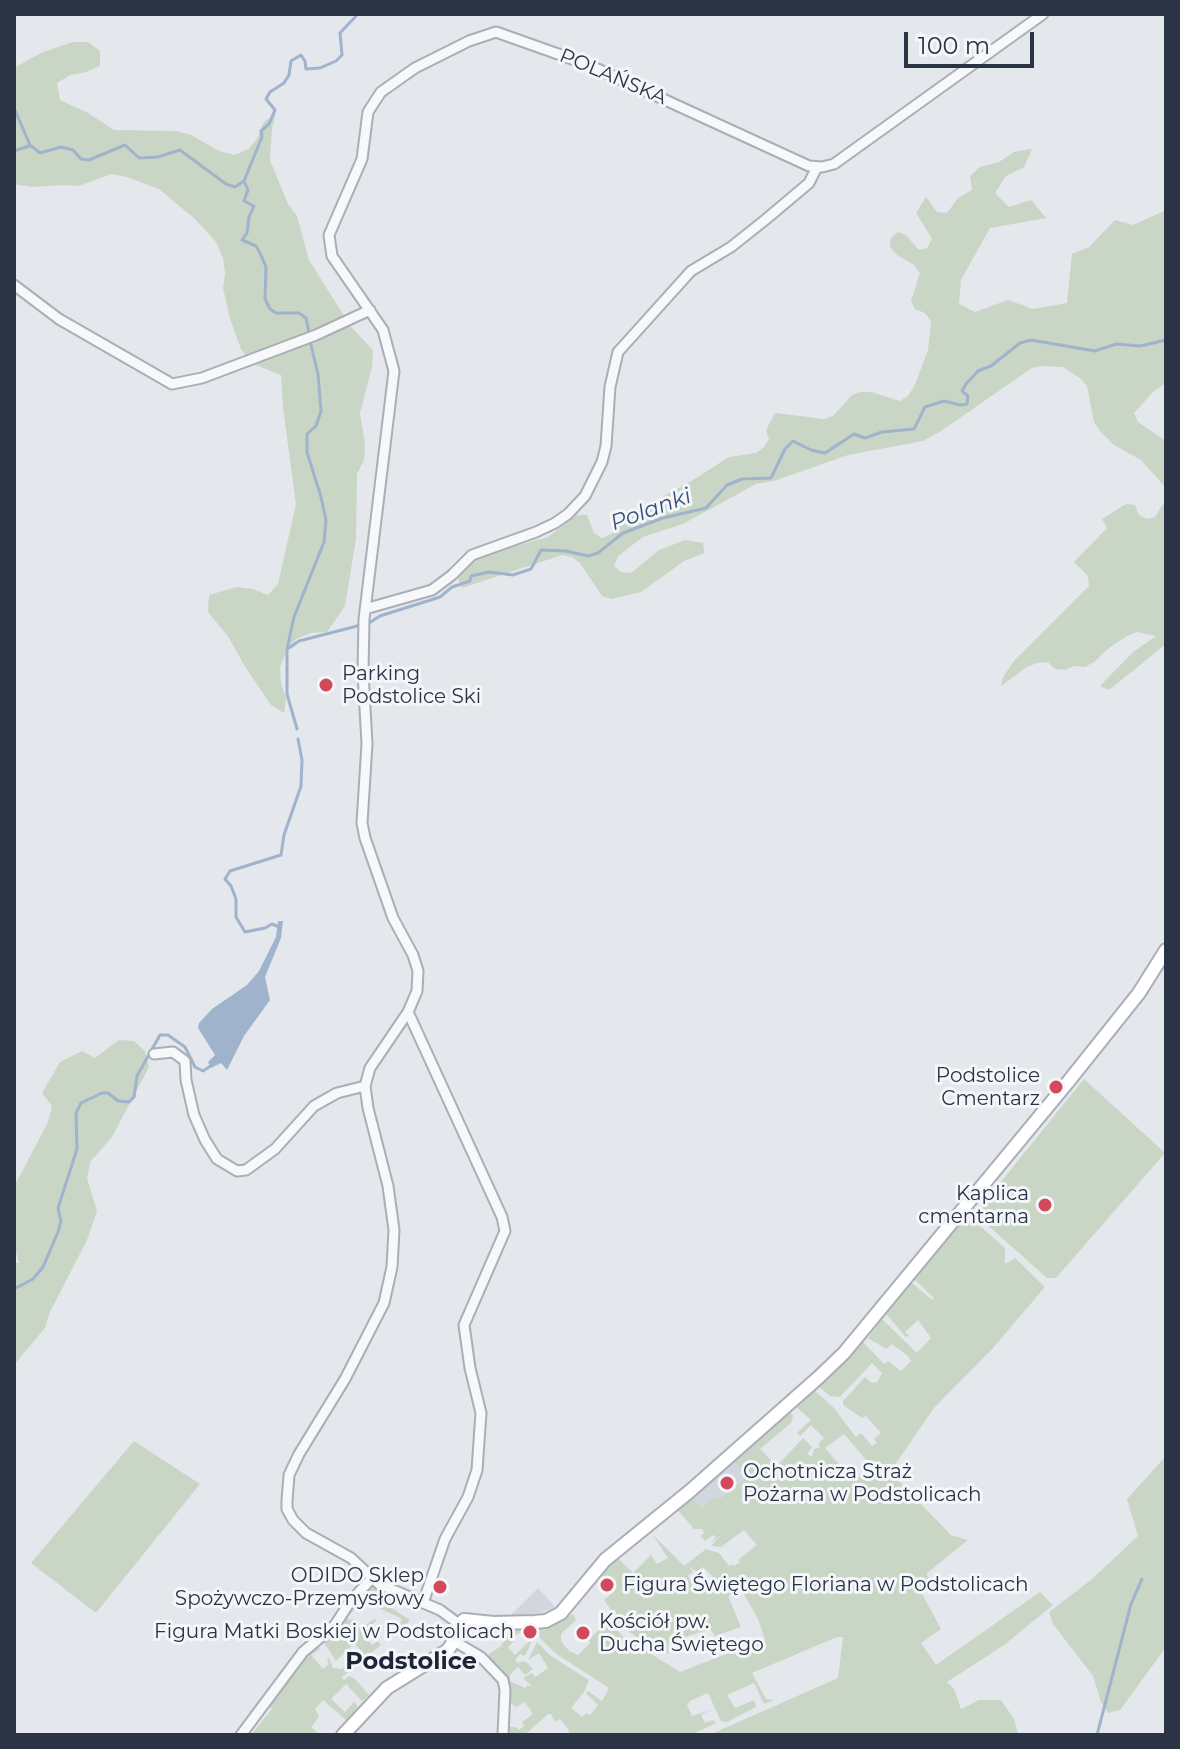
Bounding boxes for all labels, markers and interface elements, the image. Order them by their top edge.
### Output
scale bar [908,16,1038,66]
text: 100 m [918,31,990,60]
street label: POLAŃSKA [556,44,670,110]
water label: Polanki [607,483,695,537]
place label: Parking Podstolice Ski [342,662,481,709]
marker: Parking Podstolice Ski [317,676,335,694]
place label: Podstolice Cmentarz [936,1064,1040,1111]
marker: Podstolice Cmentarz [1047,1078,1065,1096]
place label: Kaplica cmentarna [918,1182,1029,1229]
marker: Kaplica cmentarna [1036,1196,1054,1214]
place label: Ochotnicza Straż Pożarna w Podstolicach [743,1460,981,1507]
marker: Ochotnicza Straż Pożarna w Podstolicach [718,1474,736,1492]
place label: ODIDO Sklep Spożywczo-Przemysłowy [175,1564,424,1611]
place label: Figura Świętego Floriana w Podstolicach [623,1573,1029,1597]
marker: Figura Świętego Floriana w Podstolicach [598,1576,616,1594]
marker: ODIDO Sklep Spożywczo-Przemysłowy [431,1578,449,1596]
place label: Kościół pw. Ducha Świętego [599,1610,764,1657]
place label: Figura Matki Boskiej w Podstolicach [154,1620,514,1644]
marker: Figura Matki Boskiej w Podstolicach [521,1623,539,1641]
marker: Kościół pw. Ducha Świętego [574,1624,592,1642]
district label: Podstolice [345,1648,477,1676]

